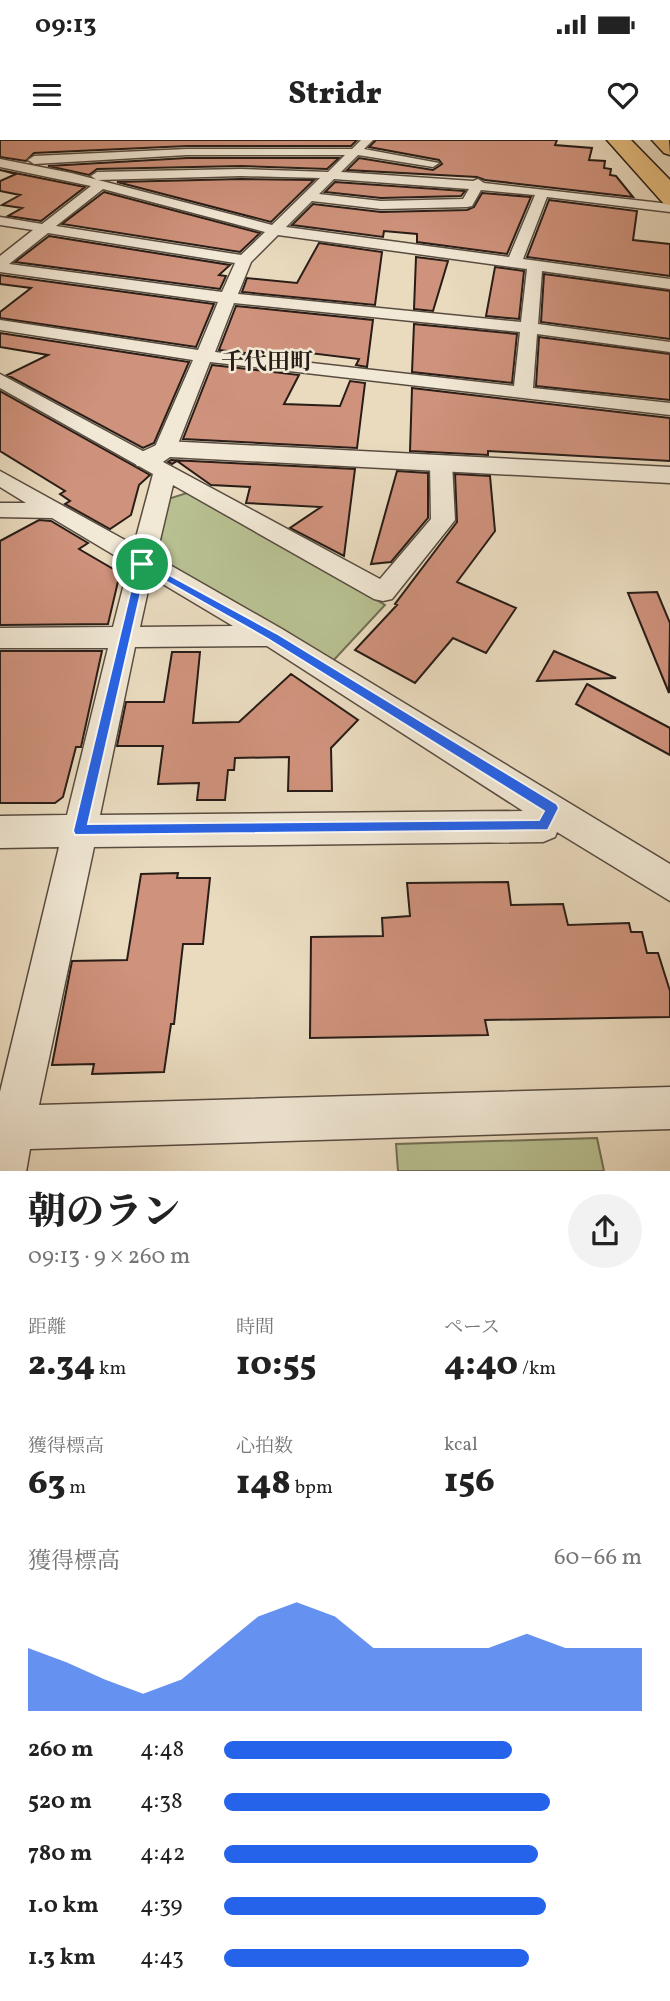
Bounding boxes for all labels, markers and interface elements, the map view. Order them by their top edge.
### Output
text: 09:13 [35,7,97,43]
text: Stridr [288,73,382,117]
icon: menu [28,76,66,114]
icon: heart [604,76,642,114]
district label: 千代田町 [221,347,313,379]
pin [112,534,172,594]
icon: arrive [123,545,161,583]
text: 朝のラン [28,1188,180,1241]
button: share [568,1194,642,1268]
text: 09:13 · 9 × 260 m [28,1241,190,1273]
text: 距離 [28,1315,66,1341]
text: 時間 [236,1315,274,1341]
text: ペース [444,1315,500,1341]
text: 2.34 [28,1341,95,1389]
text: 10:55 [236,1341,316,1389]
text: 4:40 [444,1341,518,1389]
text: km [95,1356,126,1382]
text: /km [518,1356,556,1382]
text: kcal [444,1432,478,1458]
text: 獲得標高 [28,1434,104,1460]
text: 心拍数 [236,1434,293,1460]
text: 156 [444,1458,495,1506]
text: 63 [28,1460,66,1508]
text: 148 [236,1460,291,1508]
text: m [66,1475,86,1501]
text: bpm [291,1475,333,1501]
text: 60–66 m [554,1542,642,1574]
text: 獲得標高 [28,1546,120,1578]
text: 260 m [28,1734,94,1766]
text: 4:48 [140,1734,184,1766]
text: 520 m [28,1786,92,1818]
text: 4:38 [140,1786,183,1818]
text: 780 m [28,1838,92,1870]
text: 4:42 [140,1838,185,1870]
text: 1.0 km [28,1890,99,1922]
text: 4:39 [140,1890,182,1922]
text: 1.3 km [28,1942,96,1974]
text: 4:43 [140,1942,184,1974]

